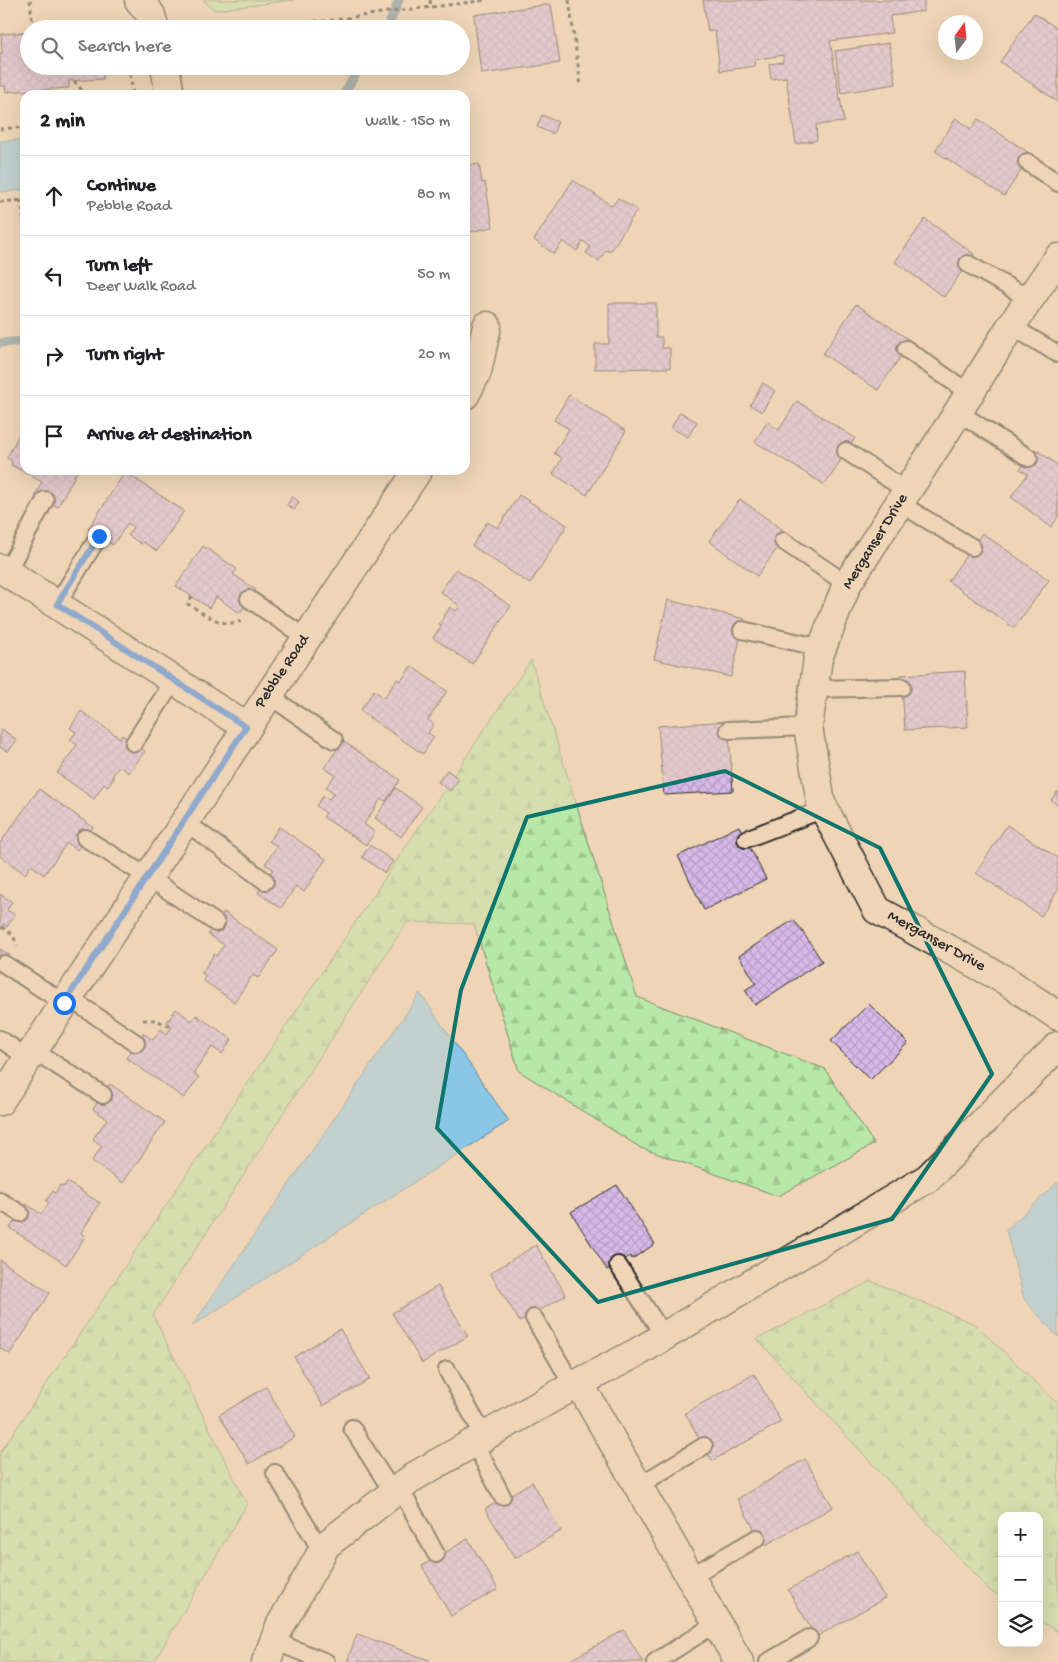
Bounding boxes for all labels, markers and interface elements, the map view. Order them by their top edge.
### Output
north arrow [938,15,983,60]
search box [20,20,470,75]
icon: search [38,34,66,62]
text: Search here [78,36,172,59]
text: 2 min [40,110,85,135]
text: Walk · 150 m [365,113,450,132]
text: Continue [87,175,156,198]
icon: ahead [40,182,68,210]
text: 80 m [417,186,450,205]
text: Pebble Road [87,198,172,217]
text: Turn left [87,255,151,278]
icon: left [40,262,68,290]
text: 50 m [417,266,450,285]
text: Deer Walk Road [87,278,195,297]
icon: right [40,342,68,370]
text: Turn right [87,344,163,367]
text: 20 m [418,346,450,365]
icon: arrive [40,422,68,450]
text: Arrive at destination [87,424,251,447]
street label: Merganser Drive [839,490,913,593]
route end [88,525,111,548]
street label: Pebble Road [251,630,315,713]
street label: Merganser Drive [884,907,989,977]
route start [53,992,76,1015]
map controls [998,1512,1043,1647]
button: + [998,1512,1043,1557]
button: − [998,1557,1043,1602]
button: layers [998,1602,1043,1647]

